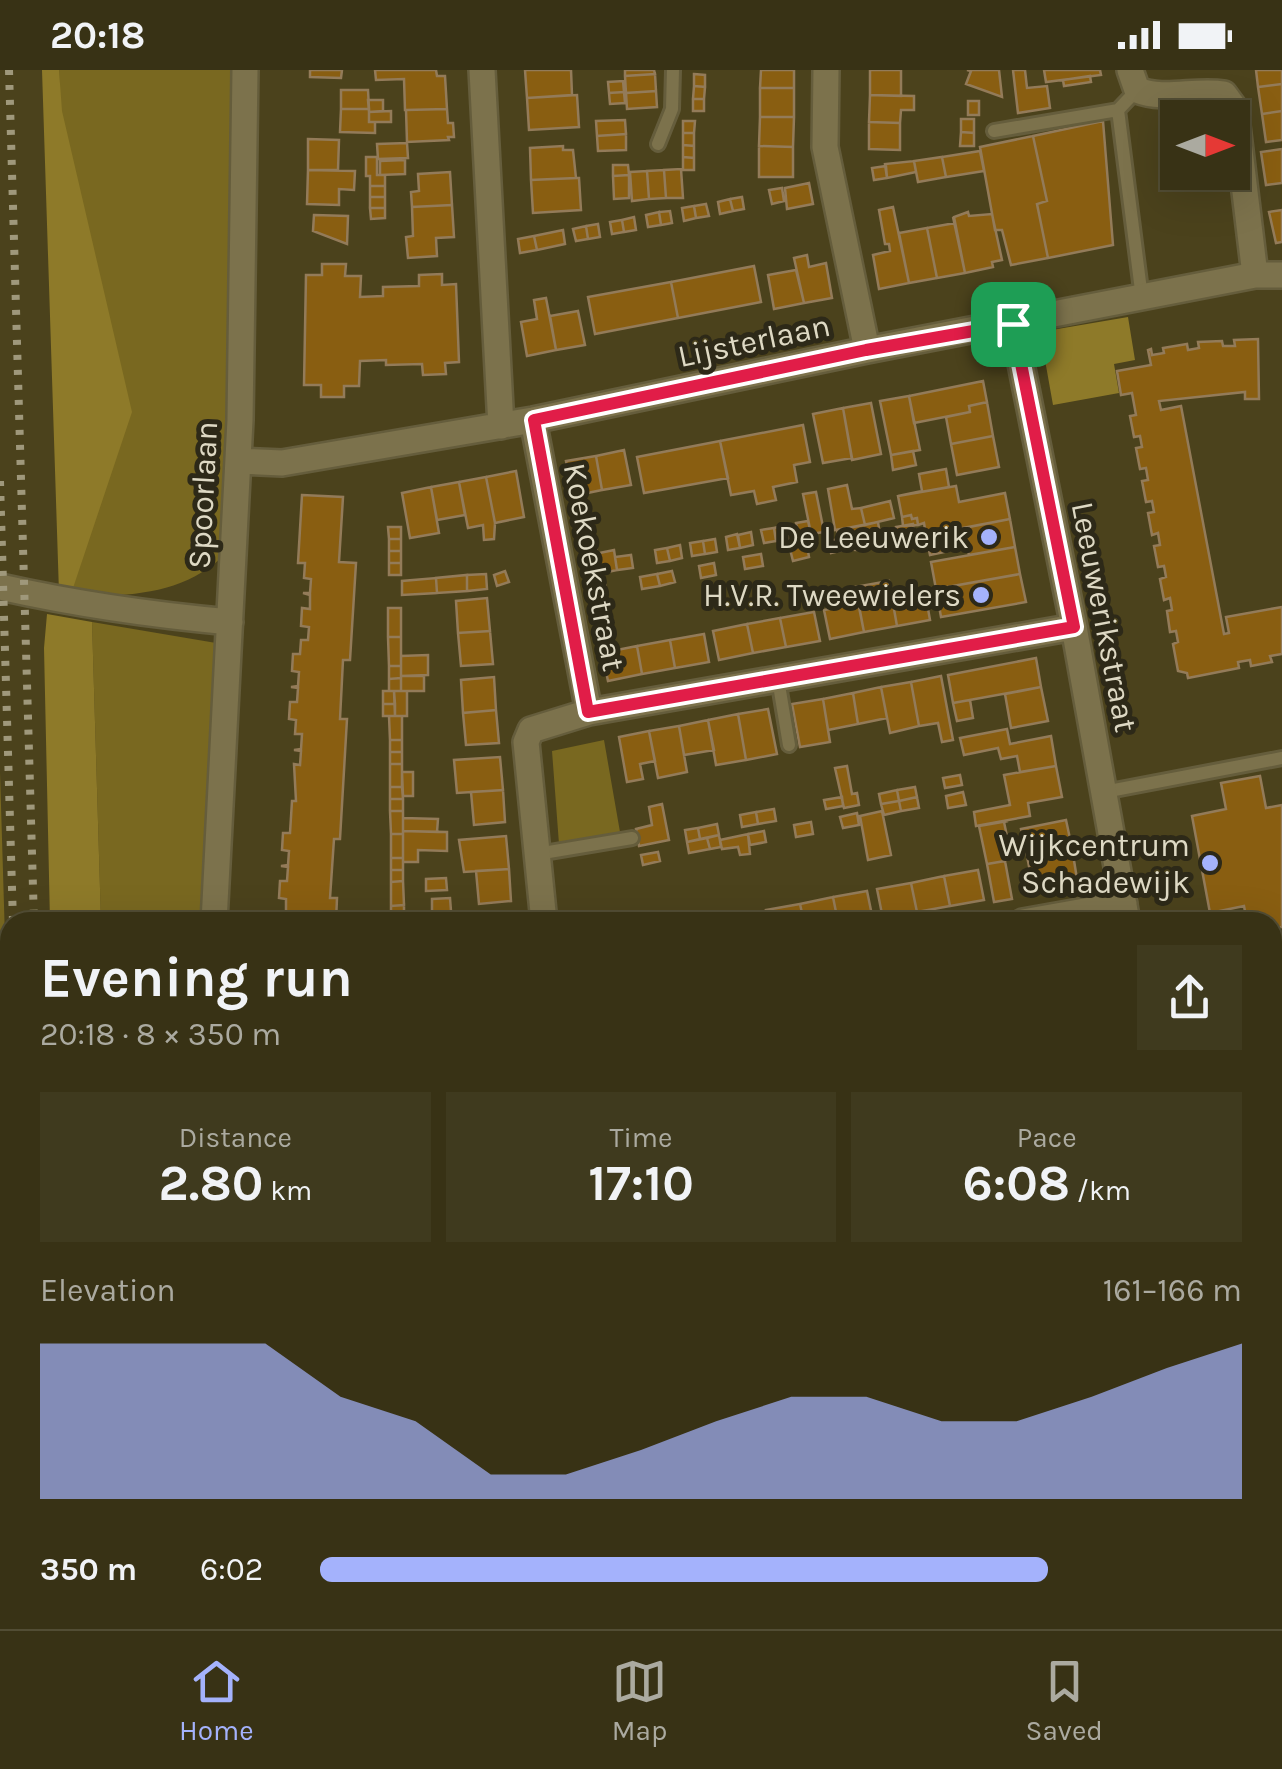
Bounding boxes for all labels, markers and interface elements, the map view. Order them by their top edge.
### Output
text: 20:18 [50,13,145,58]
north arrow [1160,100,1250,190]
map controls [1160,100,1250,190]
pin [971,282,1056,367]
icon: arrive [986,297,1041,352]
street label: Lijsterlaan [674,307,834,375]
street label: Spoorlaan [181,420,225,570]
street label: Koekoekstraat [556,460,632,674]
street label: Leeuwerikstraat [1064,499,1144,735]
place label: De Leeuwerik [778,519,969,556]
marker: De Leeuwerik [978,526,1000,548]
place label: H.V.R. Tweewielers [703,577,961,614]
marker: H.V.R. Tweewielers [970,584,992,606]
place label: Wijkcentrum Schadewijk [999,827,1190,901]
marker: Wijkcentrum Schadewijk [1199,852,1221,874]
button: share [1137,945,1242,1050]
text: Evening run [40,946,353,1010]
text: 20:18 · 8 × 350 m [40,1016,281,1053]
text: Distance [179,1121,292,1154]
text: Time [610,1121,672,1154]
text: Pace [1017,1121,1077,1154]
text: 2.80 [159,1154,263,1213]
text: 17:10 [588,1154,694,1213]
text: 6:08 [962,1154,1070,1213]
text: km [263,1174,312,1207]
text: /km [1070,1174,1131,1207]
text: Elevation [40,1272,175,1309]
text: 161–166 m [1103,1272,1242,1309]
text: 350 m [40,1551,137,1588]
text: 6:02 [200,1551,263,1588]
tab: Home [179,1654,254,1747]
tab: Map [612,1654,667,1747]
tab: Saved [1026,1654,1103,1747]

